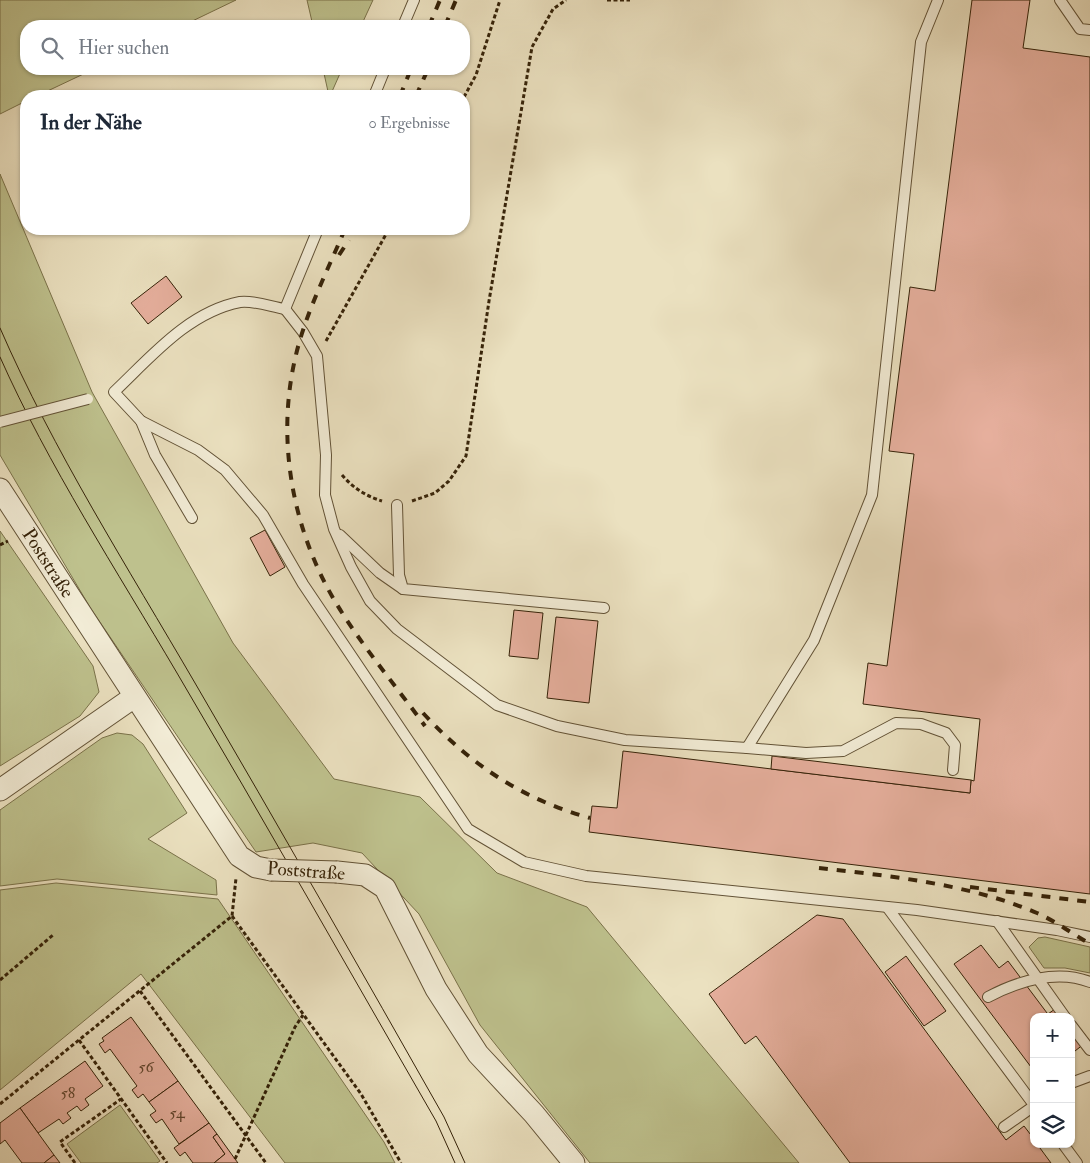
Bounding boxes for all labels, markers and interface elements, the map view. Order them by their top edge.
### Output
search box [20,20,470,75]
icon: search [38,34,66,62]
text: Hier suchen [78,36,169,60]
text: In der Nähe [40,109,142,136]
text: 0 Ergebnisse [368,113,450,133]
street label: Poststraße [17,524,79,602]
street label: Poststraße [266,856,346,886]
map controls [1030,1013,1075,1148]
button: + [1030,1013,1075,1058]
house number: 56 [138,1057,154,1077]
button: − [1030,1058,1075,1103]
house number: 58 [61,1083,76,1103]
house number: 54 [169,1103,186,1123]
button: layers [1030,1103,1075,1148]

